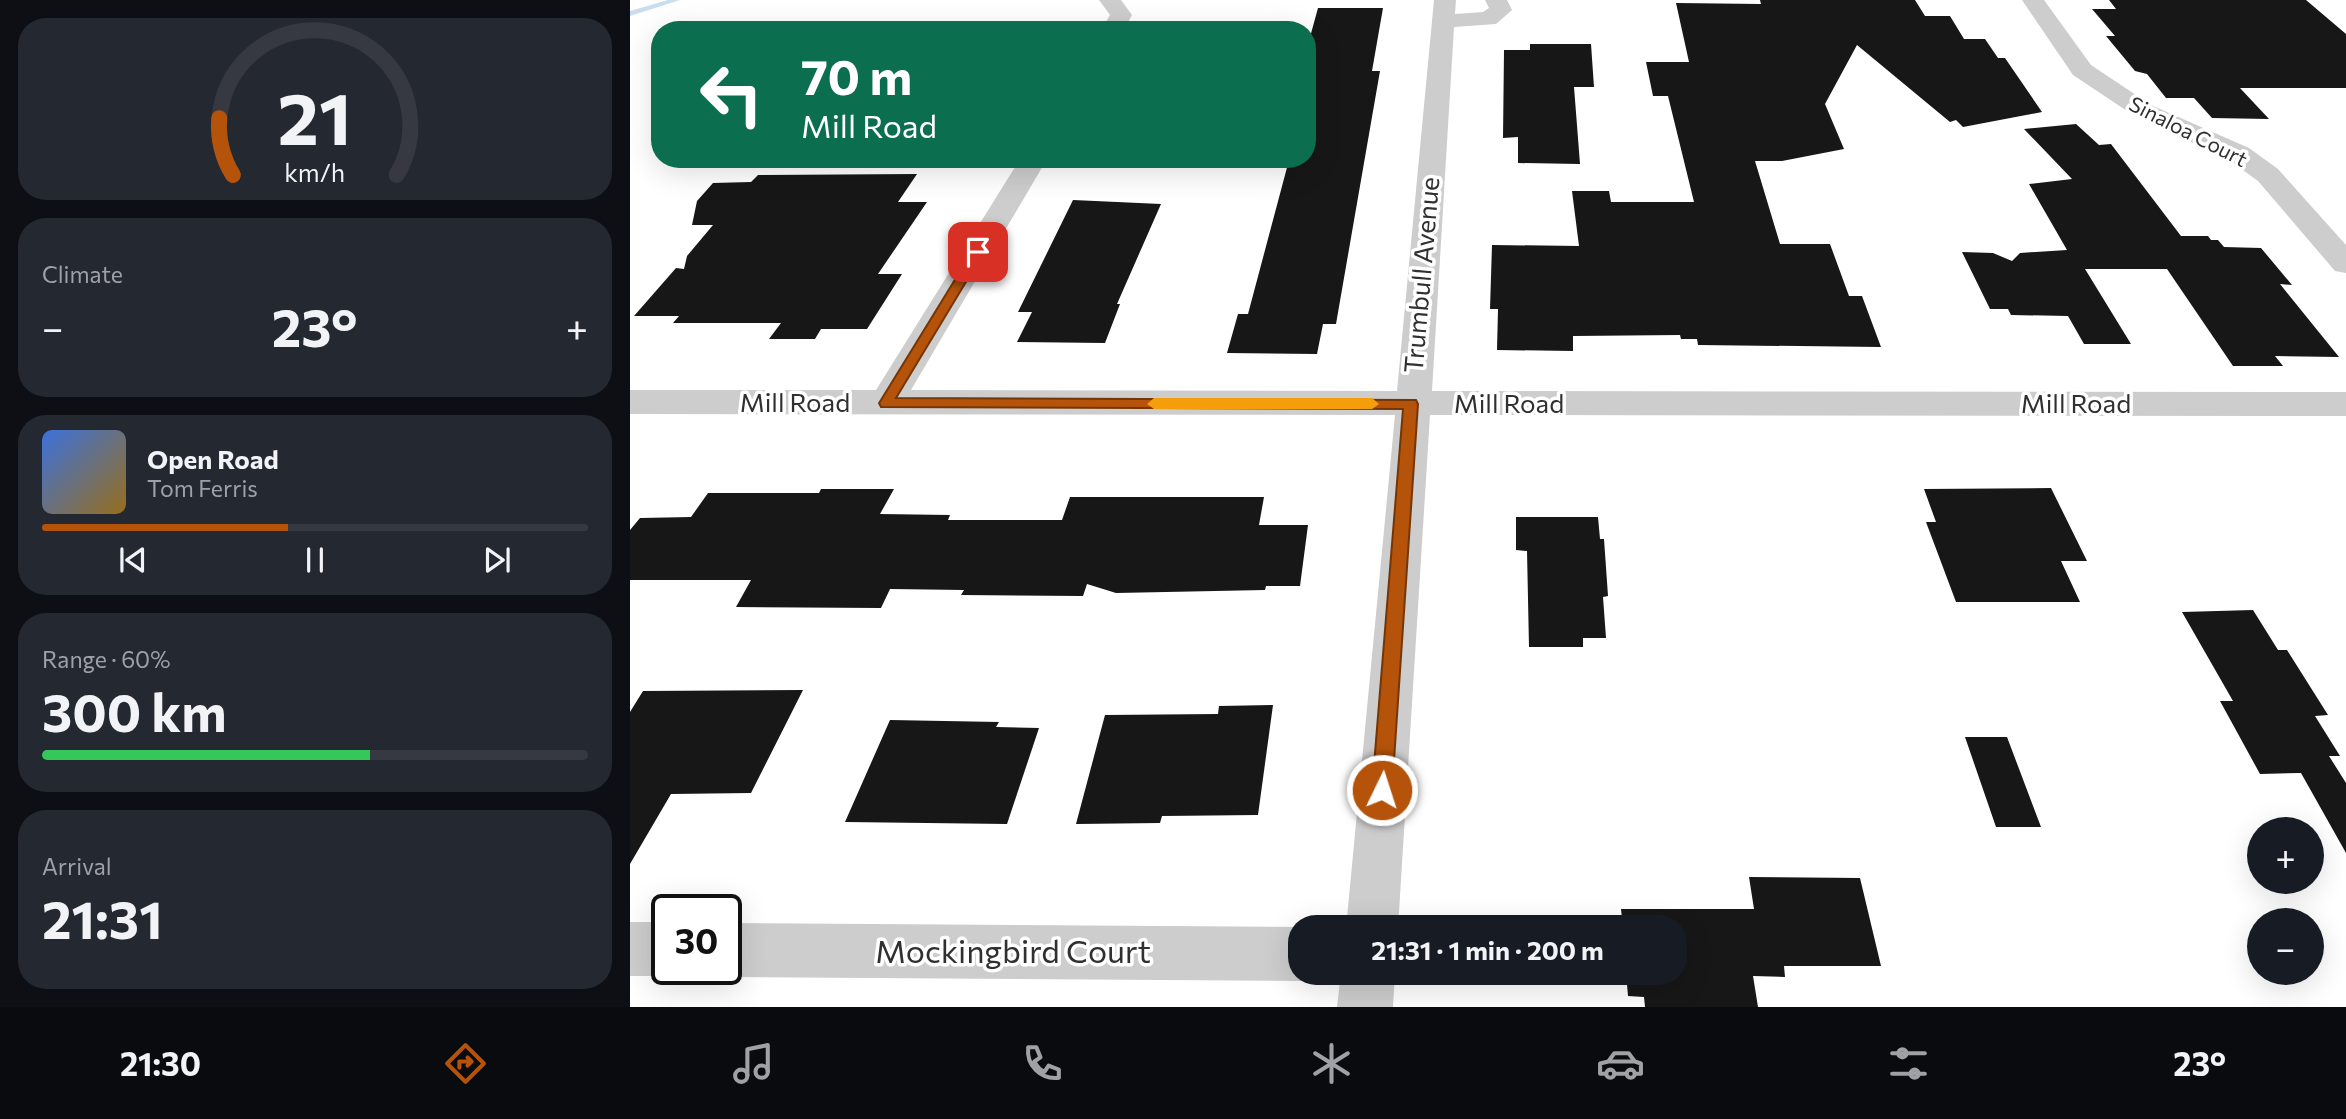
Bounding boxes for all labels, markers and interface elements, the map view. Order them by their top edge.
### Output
text: 70 m [801,45,912,105]
icon: left [686,49,777,140]
text: 21 [278,71,352,160]
street label: Sinaloa Court [2125,90,2252,171]
text: Mill Road [801,105,937,145]
text: km/h [285,157,345,187]
street label: Trumbull Avenue [1396,175,1445,374]
pin [948,222,1008,282]
icon: arrive [959,233,997,271]
text: Climate [42,260,123,288]
text: 23° [272,294,358,358]
text: − [42,303,64,350]
text: + [566,303,588,350]
street label: Mill Road [740,386,850,417]
street label: Mill Road [1454,387,1564,418]
street label: Mill Road [2021,387,2131,418]
text: Open Road [147,443,279,474]
text: Tom Ferris [147,474,258,502]
icon: previous [114,541,152,579]
icon: pause [296,541,334,579]
icon: next [478,541,516,579]
text: Range · 60% [42,645,170,673]
text: 300 km [42,679,227,743]
position arrow [1345,753,1419,827]
map controls [2247,817,2324,985]
button: + [2247,817,2324,894]
text: Arrival [42,852,112,880]
text: 21:31 [42,886,163,950]
speed limit sign: 30 [651,894,742,985]
button: − [2247,908,2324,985]
street label: Mockingbird Court [875,930,1151,970]
text: 21:31 · 1 min · 200 m [1371,934,1604,965]
icon: directions [441,1039,490,1088]
icon: music [729,1039,778,1088]
icon: phone [1018,1039,1067,1088]
icon: climate [1307,1039,1356,1088]
icon: car [1596,1039,1645,1088]
icon: filters [1884,1039,1933,1088]
text: 21:30 [120,1043,201,1083]
text: 23° [2173,1043,2226,1083]

